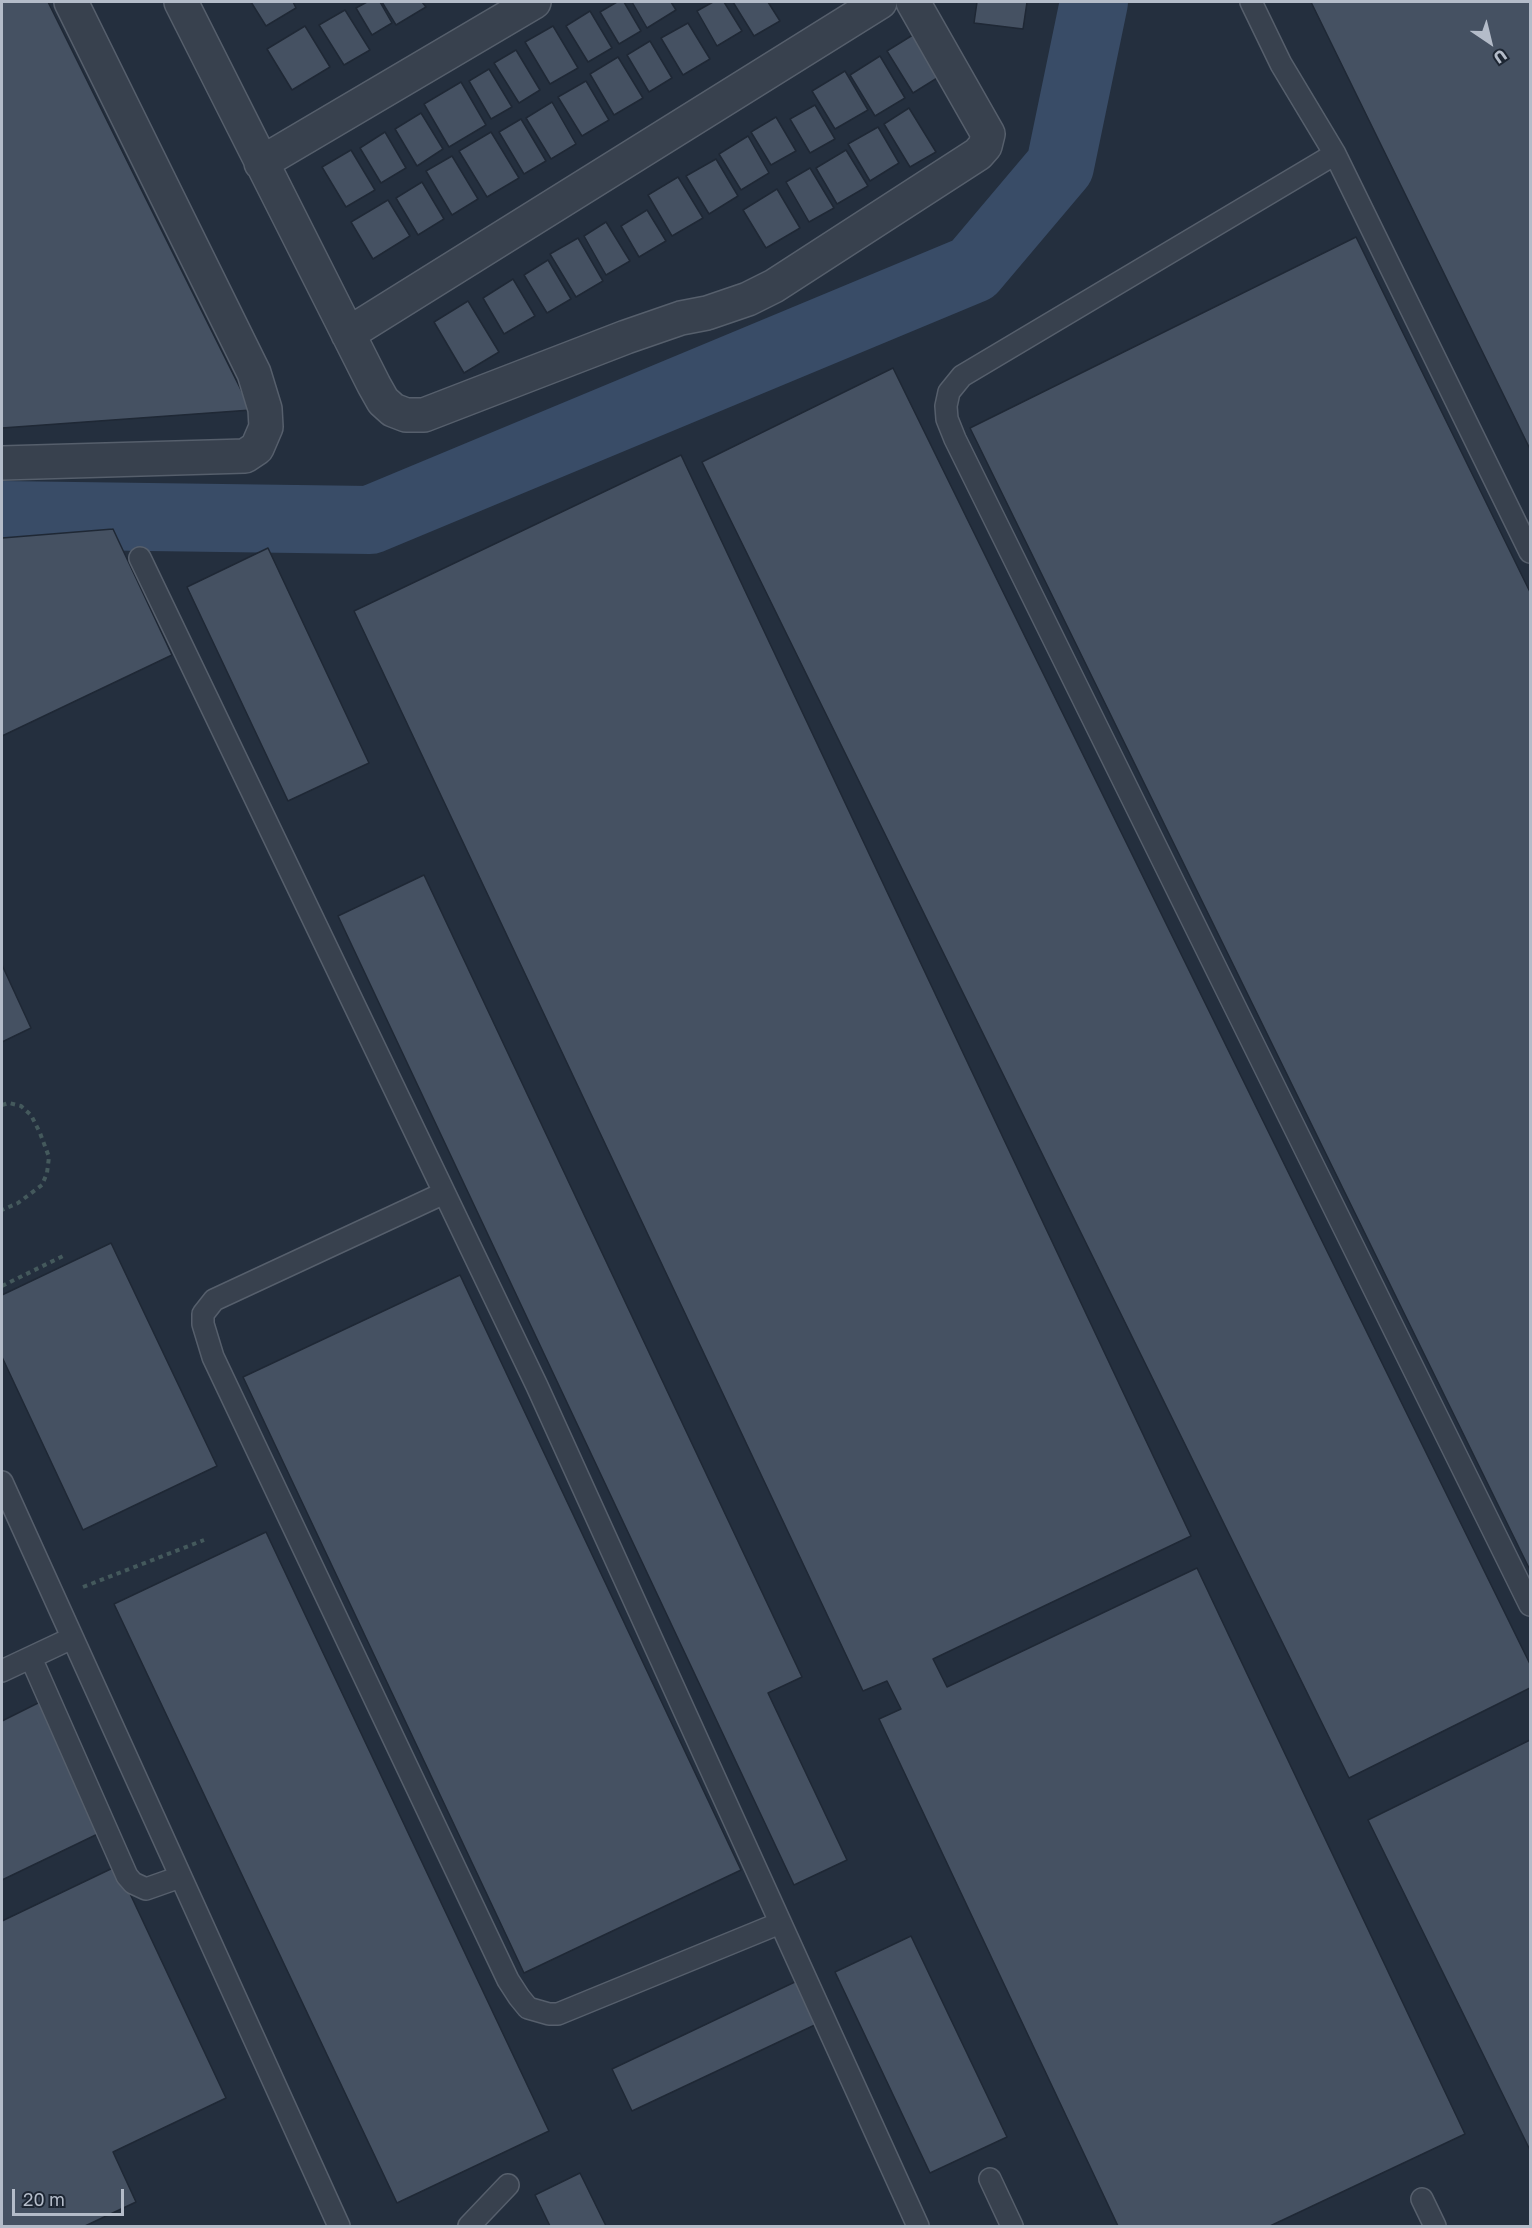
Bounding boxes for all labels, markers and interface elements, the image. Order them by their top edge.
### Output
north arrow [1460,12,1520,72]
text: U [1490,45,1511,68]
scale bar [15,2177,128,2215]
text: 20 m [23,2188,65,2210]

